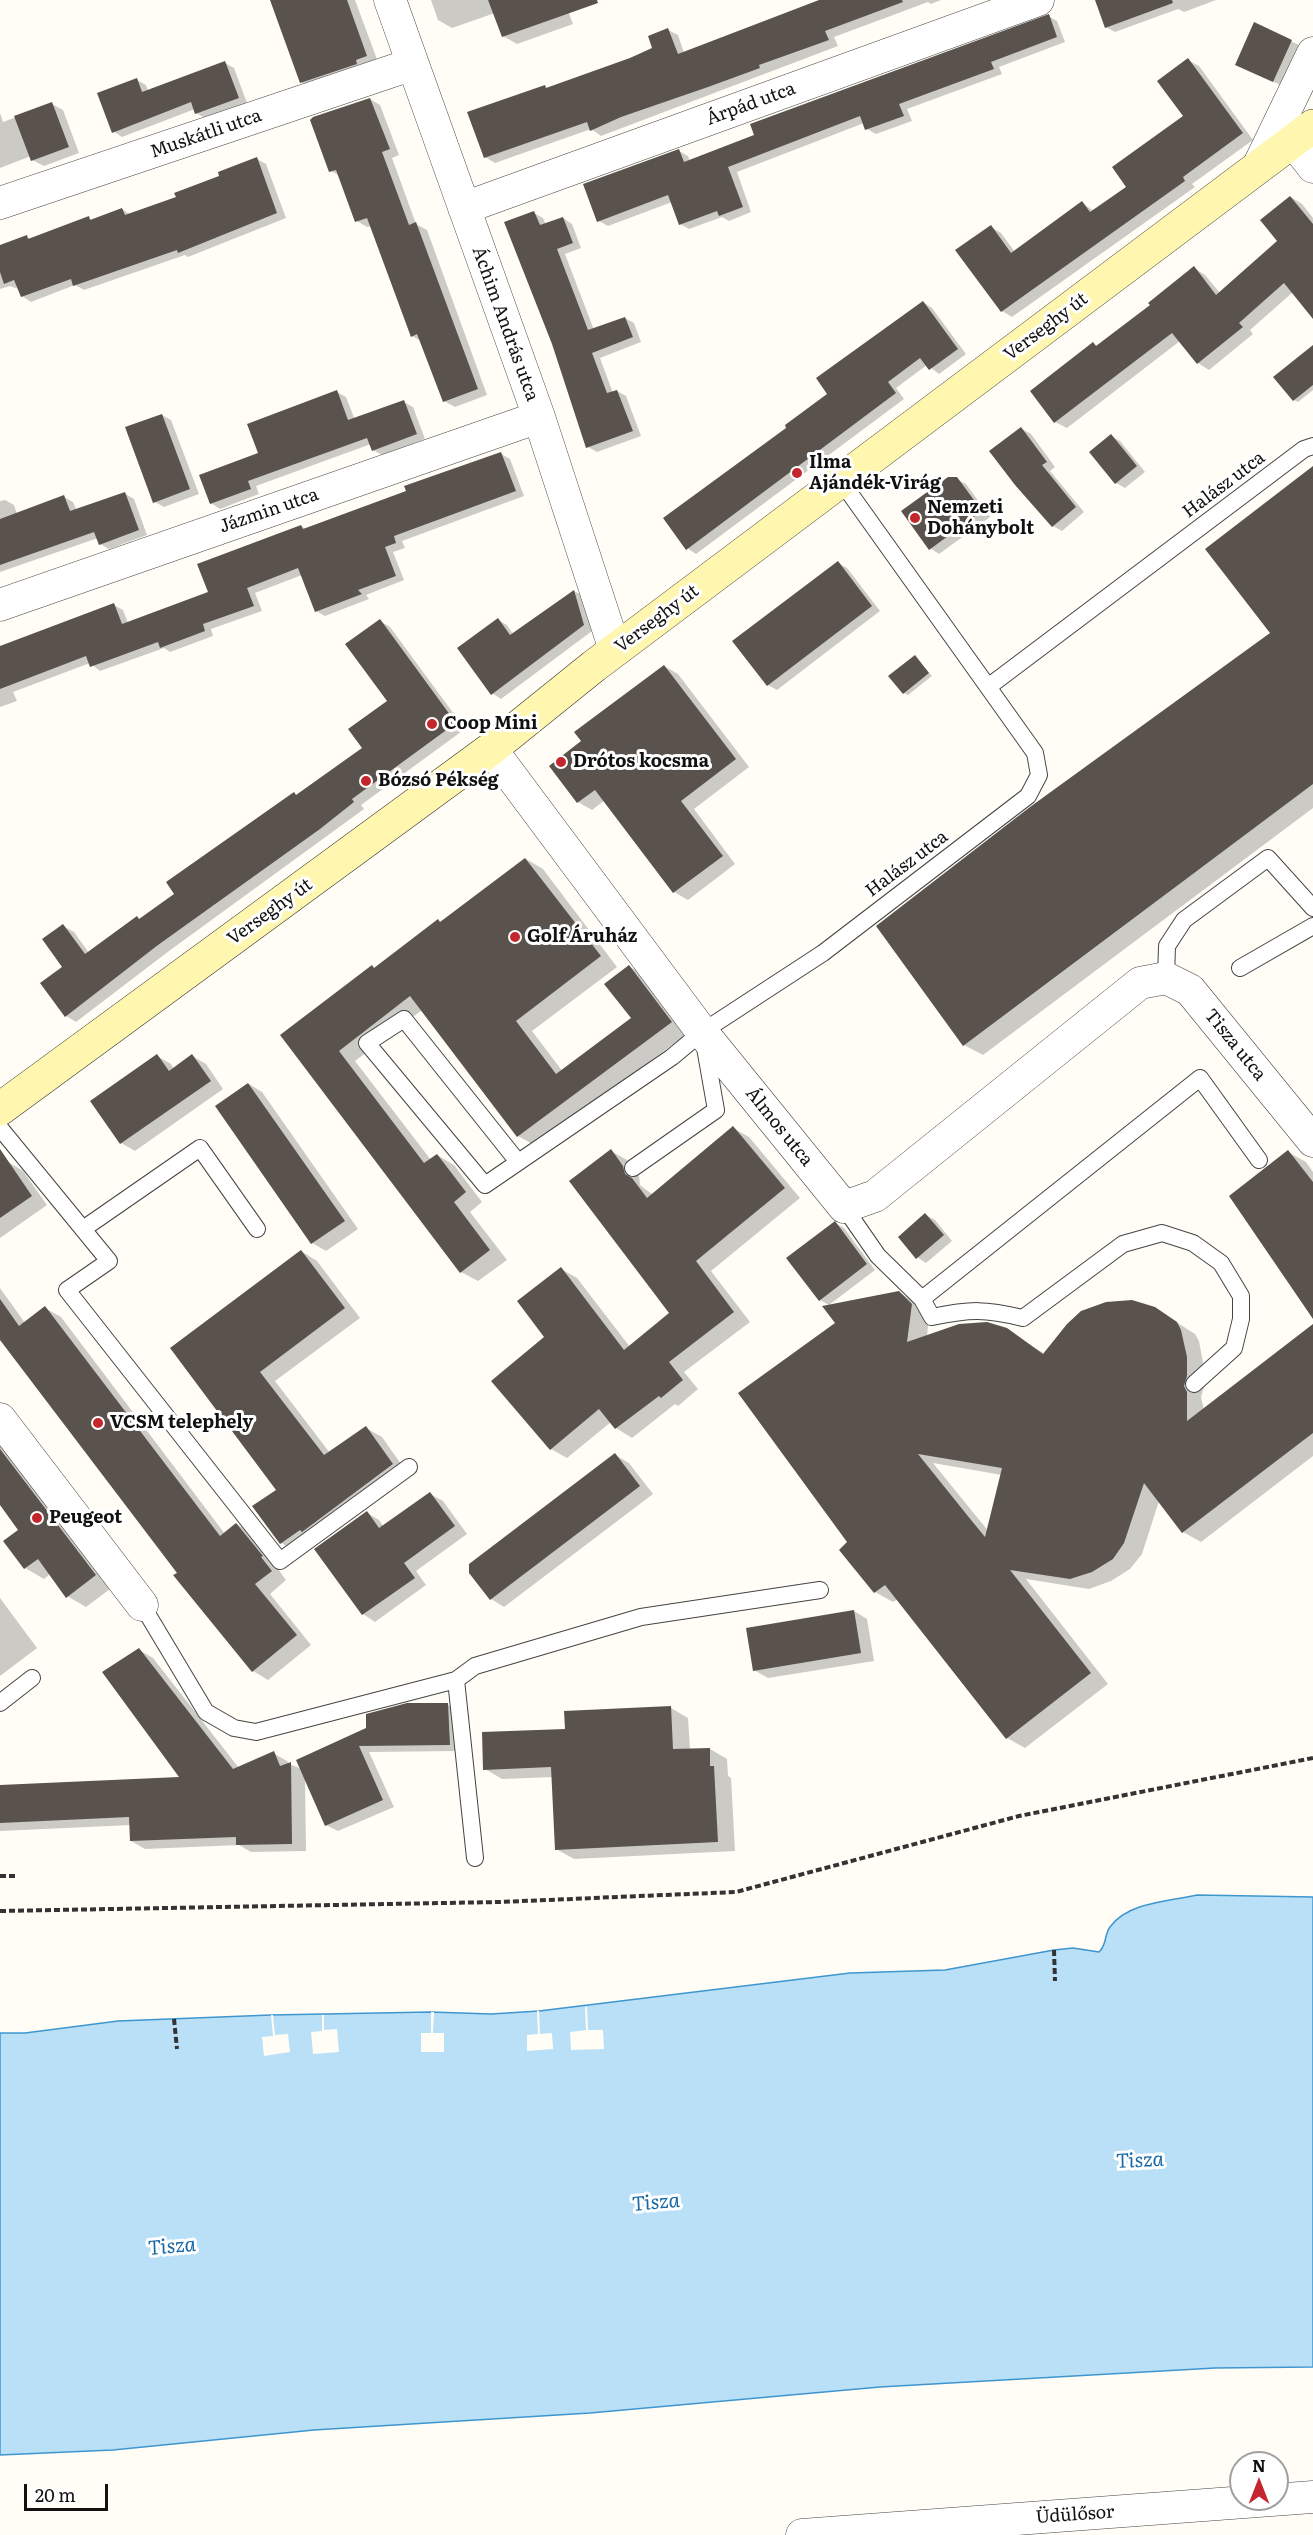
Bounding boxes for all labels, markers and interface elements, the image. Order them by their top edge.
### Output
street label: Árpád utca [703,78,799,130]
street label: Muskátli utca [147,105,265,163]
street label: Áchim András utca [467,244,543,404]
street label: Verseghy út [1000,288,1092,366]
street label: Halász utca [1179,447,1269,523]
place label: Ilma Ajándék-Virág [809,452,941,494]
marker: Ilma Ajándék-Virág [790,466,804,480]
street label: Jázmin utca [217,484,321,538]
place label: Nemzeti Dohánybolt [927,497,1034,540]
marker: Nemzeti Dohánybolt [908,511,922,525]
street label: Verseghy út [611,580,703,658]
place label: Coop Mini [444,713,538,735]
marker: Coop Mini [425,717,439,731]
place label: Drótos kocsma [573,751,709,773]
marker: Drótos kocsma [554,755,568,769]
place label: Bózsó Pékség [378,770,499,792]
marker: Bózsó Pékség [359,774,373,788]
street label: Halász utca [862,826,952,902]
street label: Verseghy út [223,874,317,950]
place label: Golf Áruház [527,926,637,948]
marker: Golf Áruház [508,930,522,944]
street label: Tisza utca [1200,1005,1270,1085]
street label: Álmos utca [741,1083,817,1171]
place label: VCSM telephely [110,1412,253,1434]
marker: VCSM telephely [91,1416,105,1430]
place label: Peugeot [49,1507,122,1529]
marker: Peugeot [30,1511,44,1525]
water label: Tisza [1116,2148,1164,2174]
water label: Tisza [631,2189,681,2217]
water label: Tisza [147,2233,197,2261]
north arrow [1229,2451,1289,2511]
text: N [1252,2453,1266,2477]
scale bar [27,2472,111,2510]
text: 20 m [35,2481,76,2508]
street label: Üdülősor [1035,2501,1115,2529]

